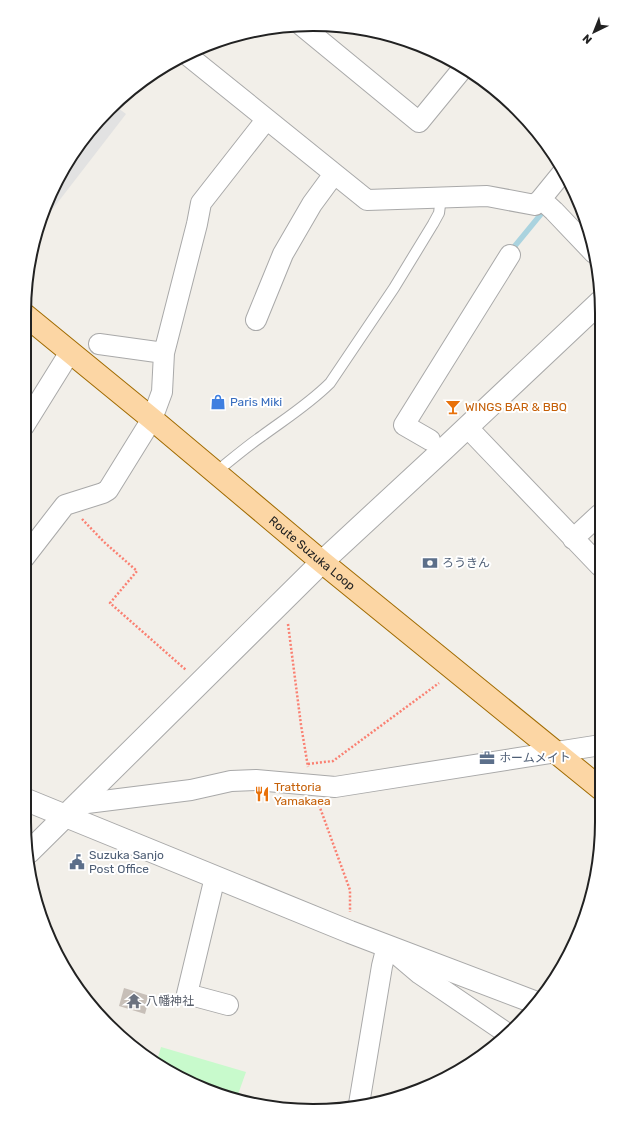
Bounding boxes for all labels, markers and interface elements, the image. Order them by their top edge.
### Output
north arrow [574,12,614,52]
text: N [580,31,595,46]
shop icon: Paris Miki [209,393,227,411]
place label: Paris Miki [230,395,282,409]
bar icon: WINGS BAR & BBQ [444,398,462,416]
place label: WINGS BAR & BBQ [465,400,567,414]
street label: Route Suzuka Loop [266,513,358,593]
bank icon: ろうきん [421,554,439,572]
place label: ろうきん [442,556,490,570]
office icon: ホームメイト [478,749,496,767]
place label: ホームメイト [499,751,571,765]
place label: Trattoria Yamakaea [274,780,331,808]
restaurant icon: Trattoria Yamakaea [253,785,271,803]
place label: Suzuka Sanjo Post Office [89,848,164,876]
public building icon: Suzuka Sanjo Post Office [68,853,86,871]
temple icon: 八幡神社 [125,992,143,1010]
place label: 八幡神社 [146,994,194,1008]

